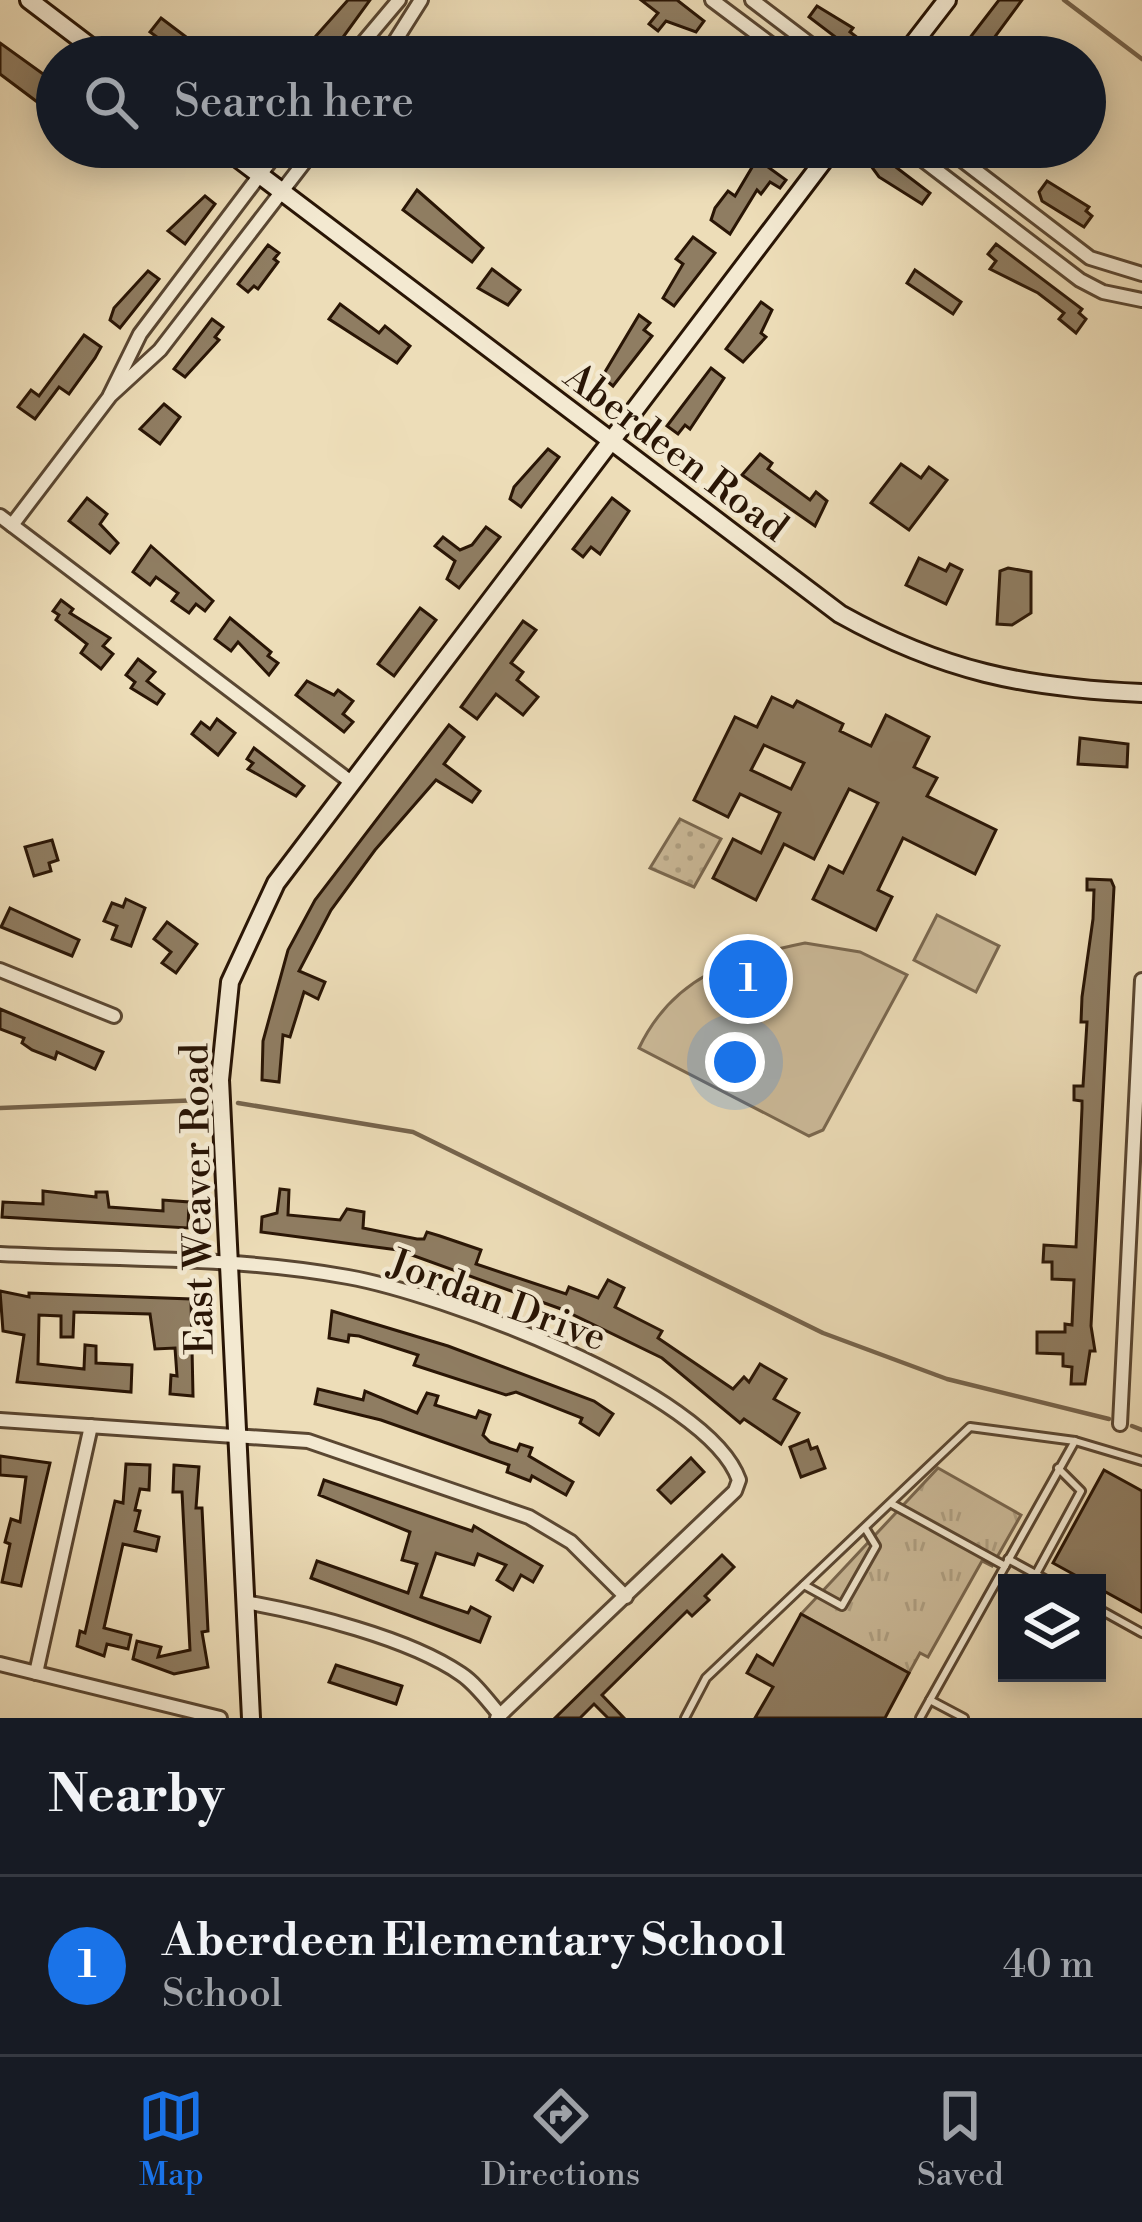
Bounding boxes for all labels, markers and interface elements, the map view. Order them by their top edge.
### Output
search box [36,36,1106,168]
icon: search [78,69,144,135]
text: Search here [174,74,414,131]
street label: Aberdeen Road [553,352,797,553]
pin: 1 [709,934,787,1024]
your location [705,1032,765,1092]
street label: East Weaver Road [171,1043,226,1355]
street label: Jordan Drive [380,1239,612,1363]
map controls [998,1574,1106,1682]
button: layers [998,1574,1106,1682]
text: Nearby [48,1764,224,1828]
text: Aberdeen Elementary School [162,1913,785,1970]
text: 1 [78,1941,96,1990]
text: 40 m [1003,1941,1094,1990]
text: School [162,1970,282,2019]
tab: Map [138,2083,204,2196]
tab: Directions [481,2083,640,2196]
tab: Saved [917,2083,1004,2196]

